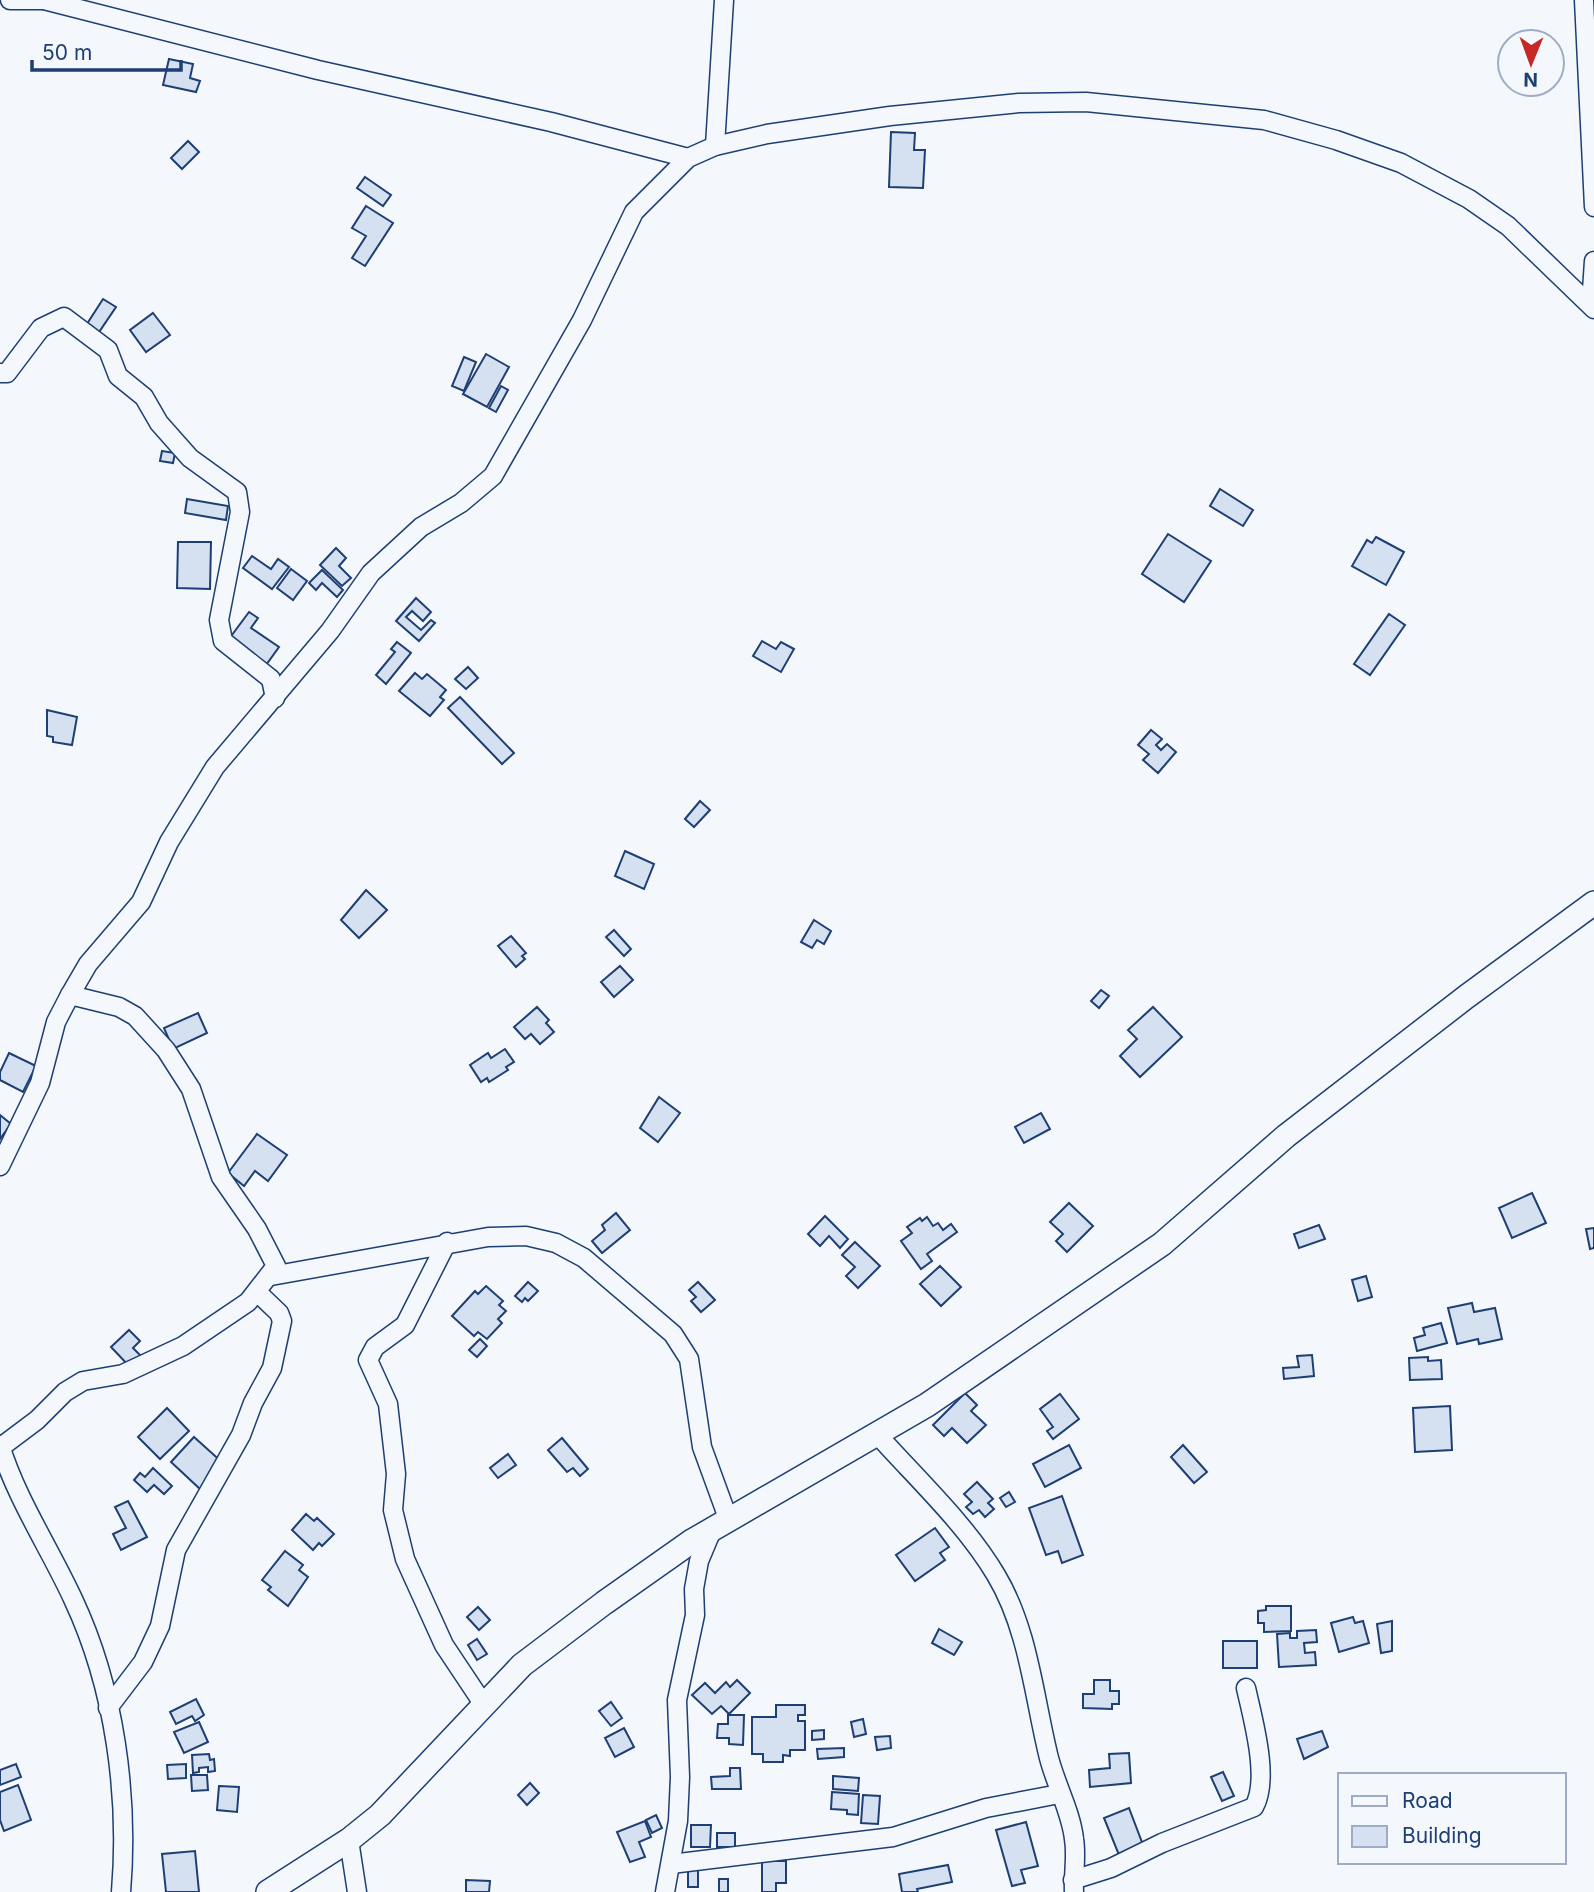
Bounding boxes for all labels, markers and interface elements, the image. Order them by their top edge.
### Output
scale bar [32,28,180,72]
north arrow [1496,28,1566,98]
text: 50 m [42,40,92,65]
text: N [1523,68,1538,91]
legend [1338,1773,1566,1864]
text: Road [1402,1788,1453,1813]
text: Building [1402,1823,1482,1848]

